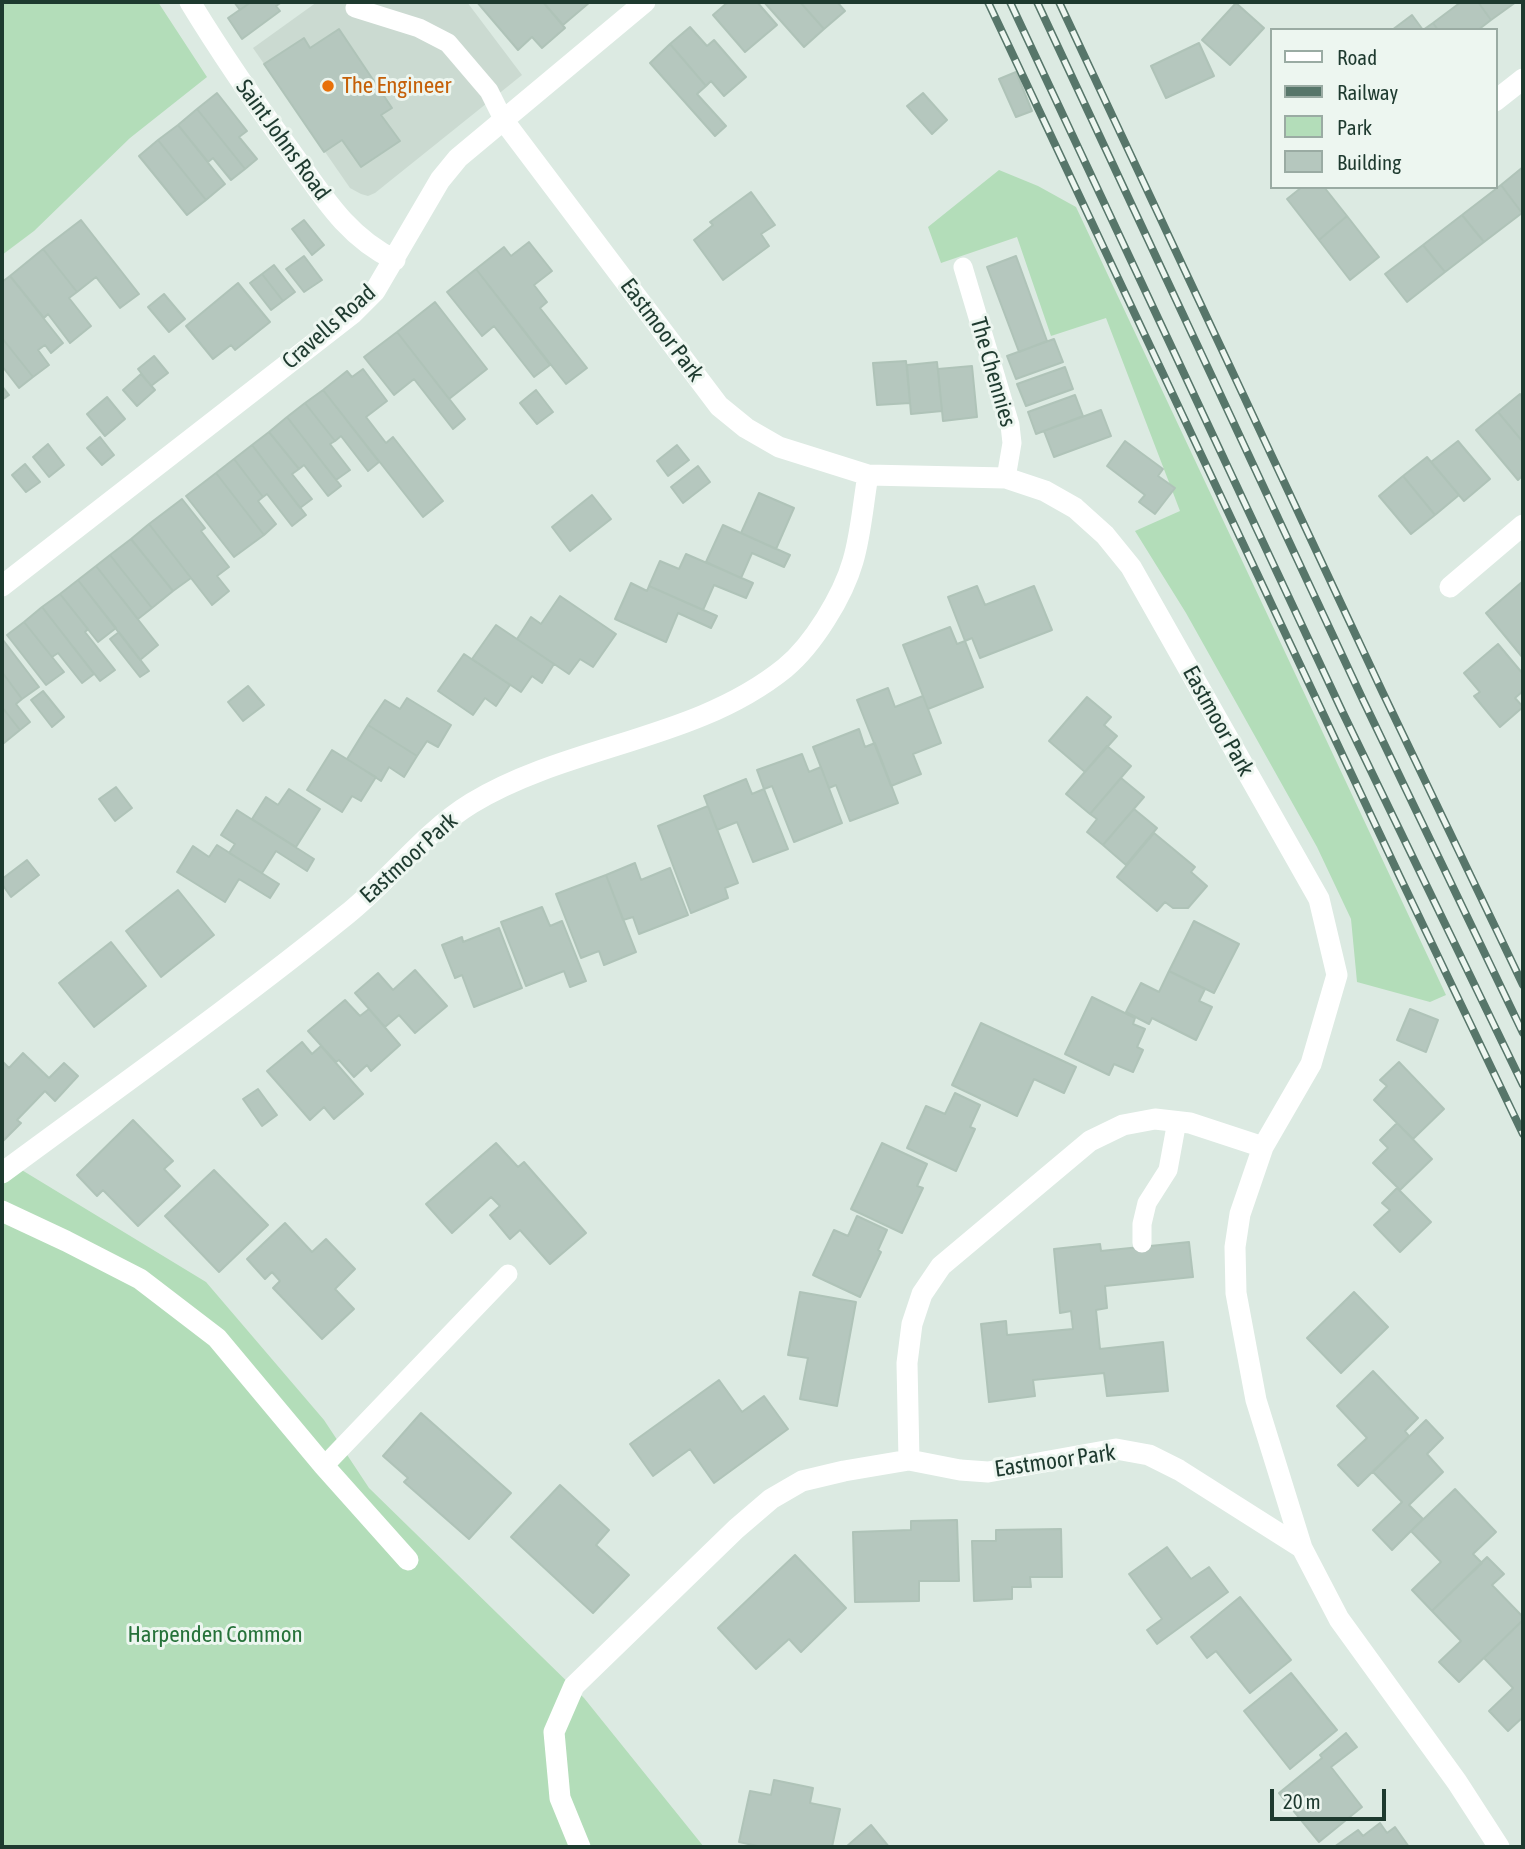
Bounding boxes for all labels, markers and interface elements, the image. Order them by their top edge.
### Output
legend [1270,28,1497,189]
text: Road [1337,45,1377,69]
place label: The Engineer [342,72,451,100]
street label: Saint Johns Road [230,74,336,206]
marker: The Engineer [320,78,336,94]
text: Railway [1337,80,1398,104]
text: Park [1337,115,1372,139]
text: Building [1337,150,1401,174]
street label: Eastmoor Park [614,273,710,387]
street label: Cravells Road [277,279,381,375]
street label: The Chennies [964,314,1022,430]
street label: Eastmoor Park [1176,661,1260,781]
street label: Eastmoor Park [355,807,463,909]
street label: Eastmoor Park [993,1439,1117,1483]
park label: Harpenden Common [127,1621,303,1649]
scale bar [1273,1776,1388,1820]
text: 20 m [1283,1789,1321,1813]

